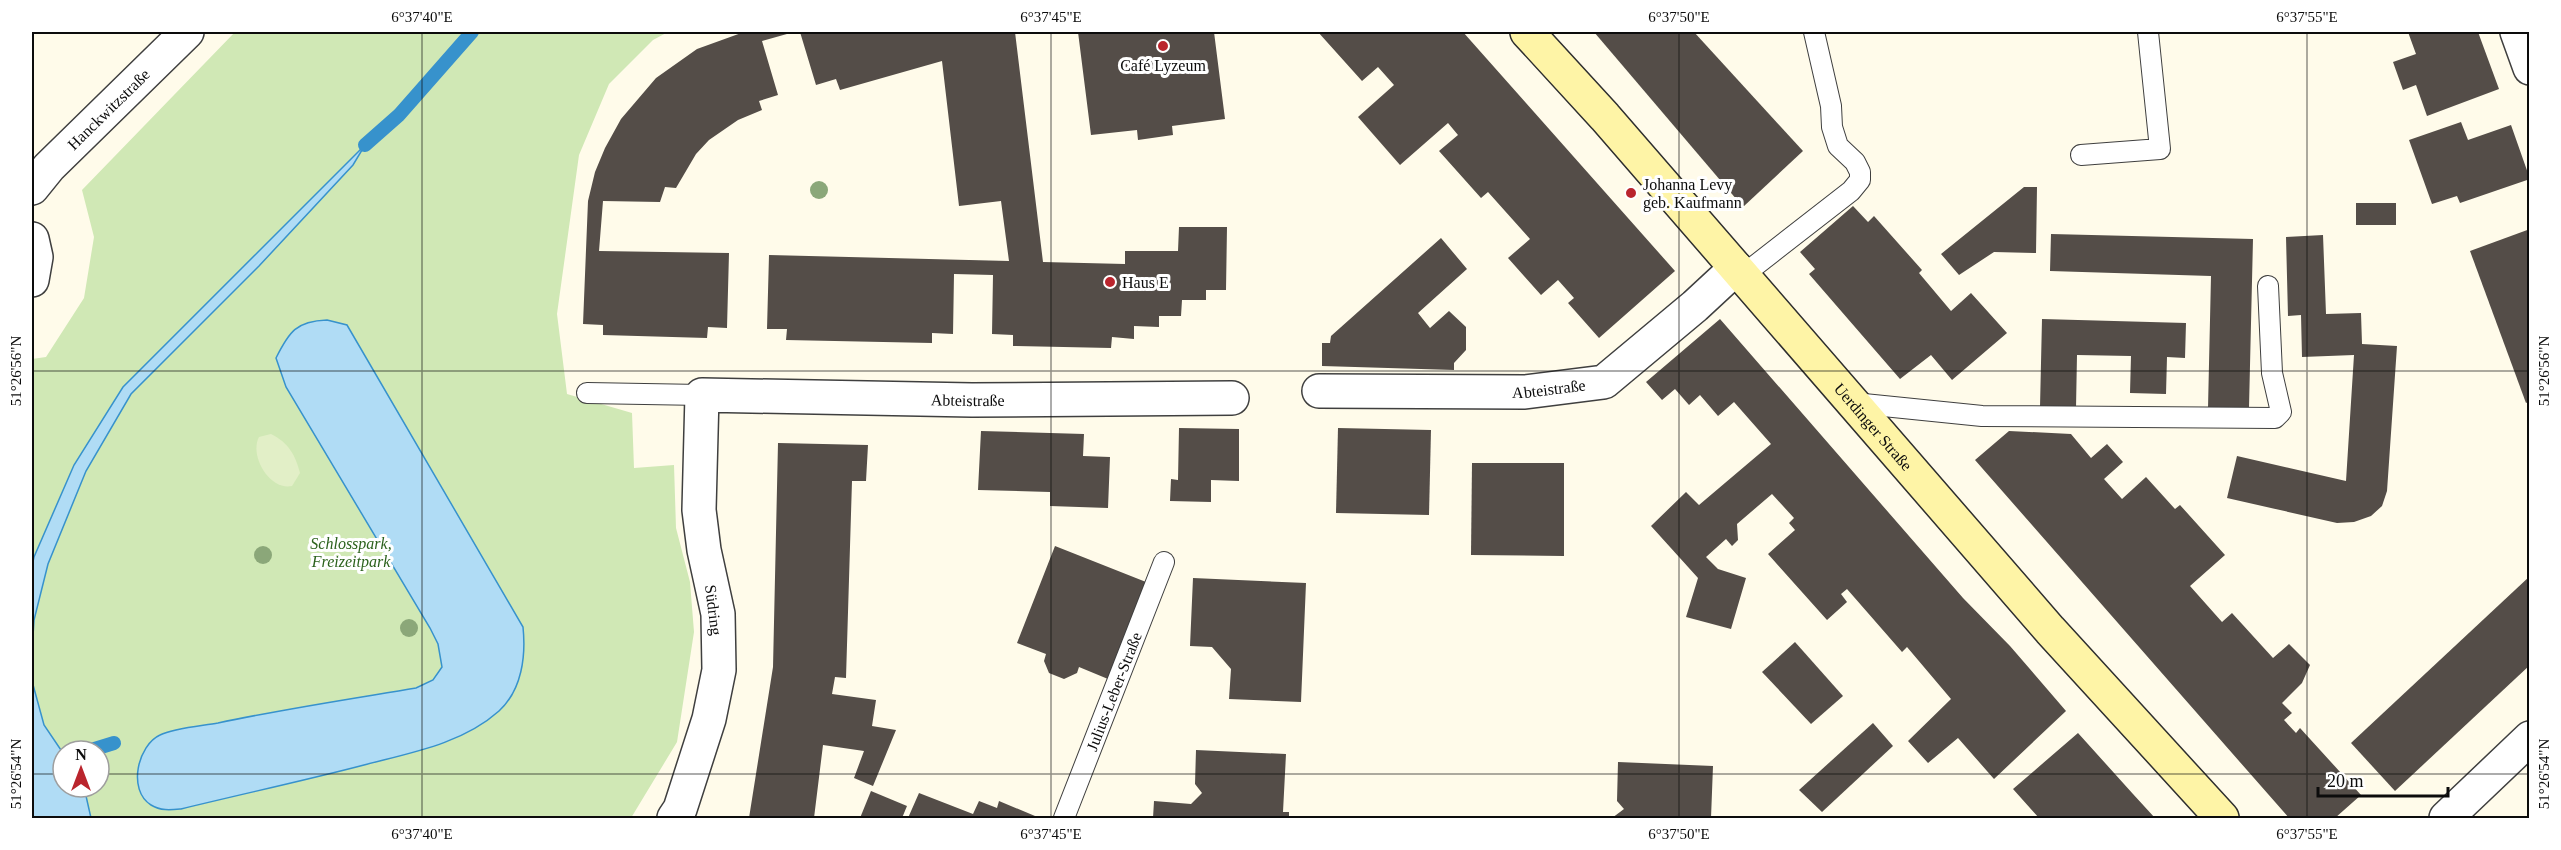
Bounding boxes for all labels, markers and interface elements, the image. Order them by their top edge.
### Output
text: 6°37'40"E [391,9,453,25]
text: 6°37'45"E [1020,9,1082,25]
text: 6°37'50"E [1648,9,1710,25]
text: 6°37'55"E [2276,9,2338,25]
marker: Café Lyzeum [1156,39,1170,53]
place label: Café Lyzeum [1120,57,1206,75]
street label: Hanckwitzstraße [64,66,153,153]
place label: Johanna Levy geb. Kaufmann [1643,176,1742,212]
marker: Johanna Levy geb. Kaufmann [1624,186,1638,200]
place label: Haus E [1122,274,1169,291]
marker: Haus E [1103,275,1117,289]
text: 51°26'56"N [8,336,24,406]
text: 51°26'56"N [2536,336,2552,406]
street label: Abteistraße [1512,376,1587,401]
street label: Uerdinger Straße [1831,380,1915,474]
street label: Abteistraße [931,391,1005,409]
park label: Schlosspark, Freizeitpark [310,535,392,571]
street label: Südring [701,584,725,636]
street label: Julius-Leber-Straße [1083,630,1145,753]
text: 51°26'54"N [8,739,24,809]
north arrow [51,739,111,799]
text: 51°26'54"N [2536,739,2552,809]
text: N [75,746,87,763]
scale bar [2318,760,2448,798]
text: 20 m [2327,771,2364,791]
text: 6°37'40"E [391,826,453,842]
text: 6°37'45"E [1020,826,1082,842]
text: 6°37'50"E [1648,826,1710,842]
text: 6°37'55"E [2276,826,2338,842]

